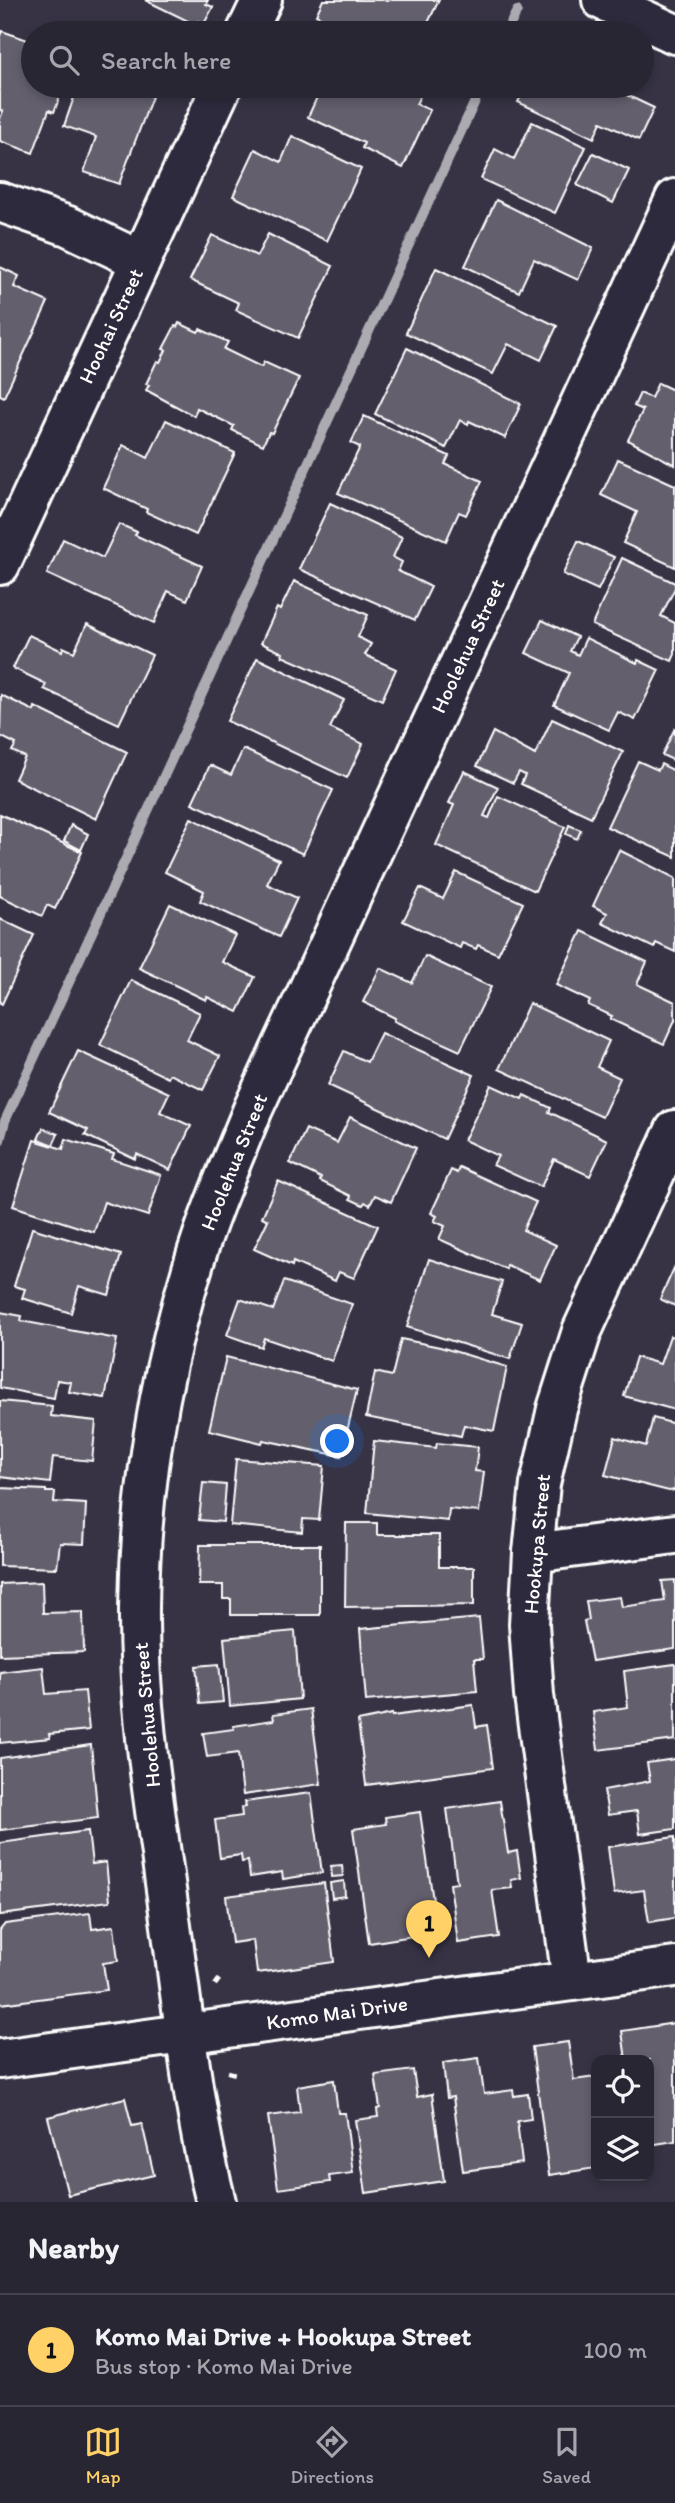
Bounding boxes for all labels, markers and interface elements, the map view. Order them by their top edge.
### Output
search box [21,21,654,98]
icon: search [45,41,83,79]
text: Search here [101,44,231,76]
street label: Hoohai Street [73,264,148,387]
street label: Hoolehua Street [425,574,510,717]
street label: Hoolehua Street [195,1090,272,1234]
your location [320,1424,354,1458]
street label: Hookupa Street [518,1473,555,1615]
street label: Hoolehua Street [128,1641,165,1789]
pin: 1 [406,1900,452,1958]
street label: Komo Mai Drive [265,1990,409,2035]
map controls [591,2055,654,2181]
button: locate [591,2055,654,2118]
button: layers [591,2118,654,2181]
text: Nearby [28,2229,119,2266]
text: Komo Mai Drive + Hookupa Street [95,2320,471,2352]
text: 1 [46,2336,56,2364]
text: 100 m [583,2336,647,2364]
text: Bus stop · Komo Mai Drive [95,2352,353,2380]
tab: Map [84,2423,122,2488]
tab: Directions [290,2423,374,2488]
tab: Saved [542,2423,591,2488]

